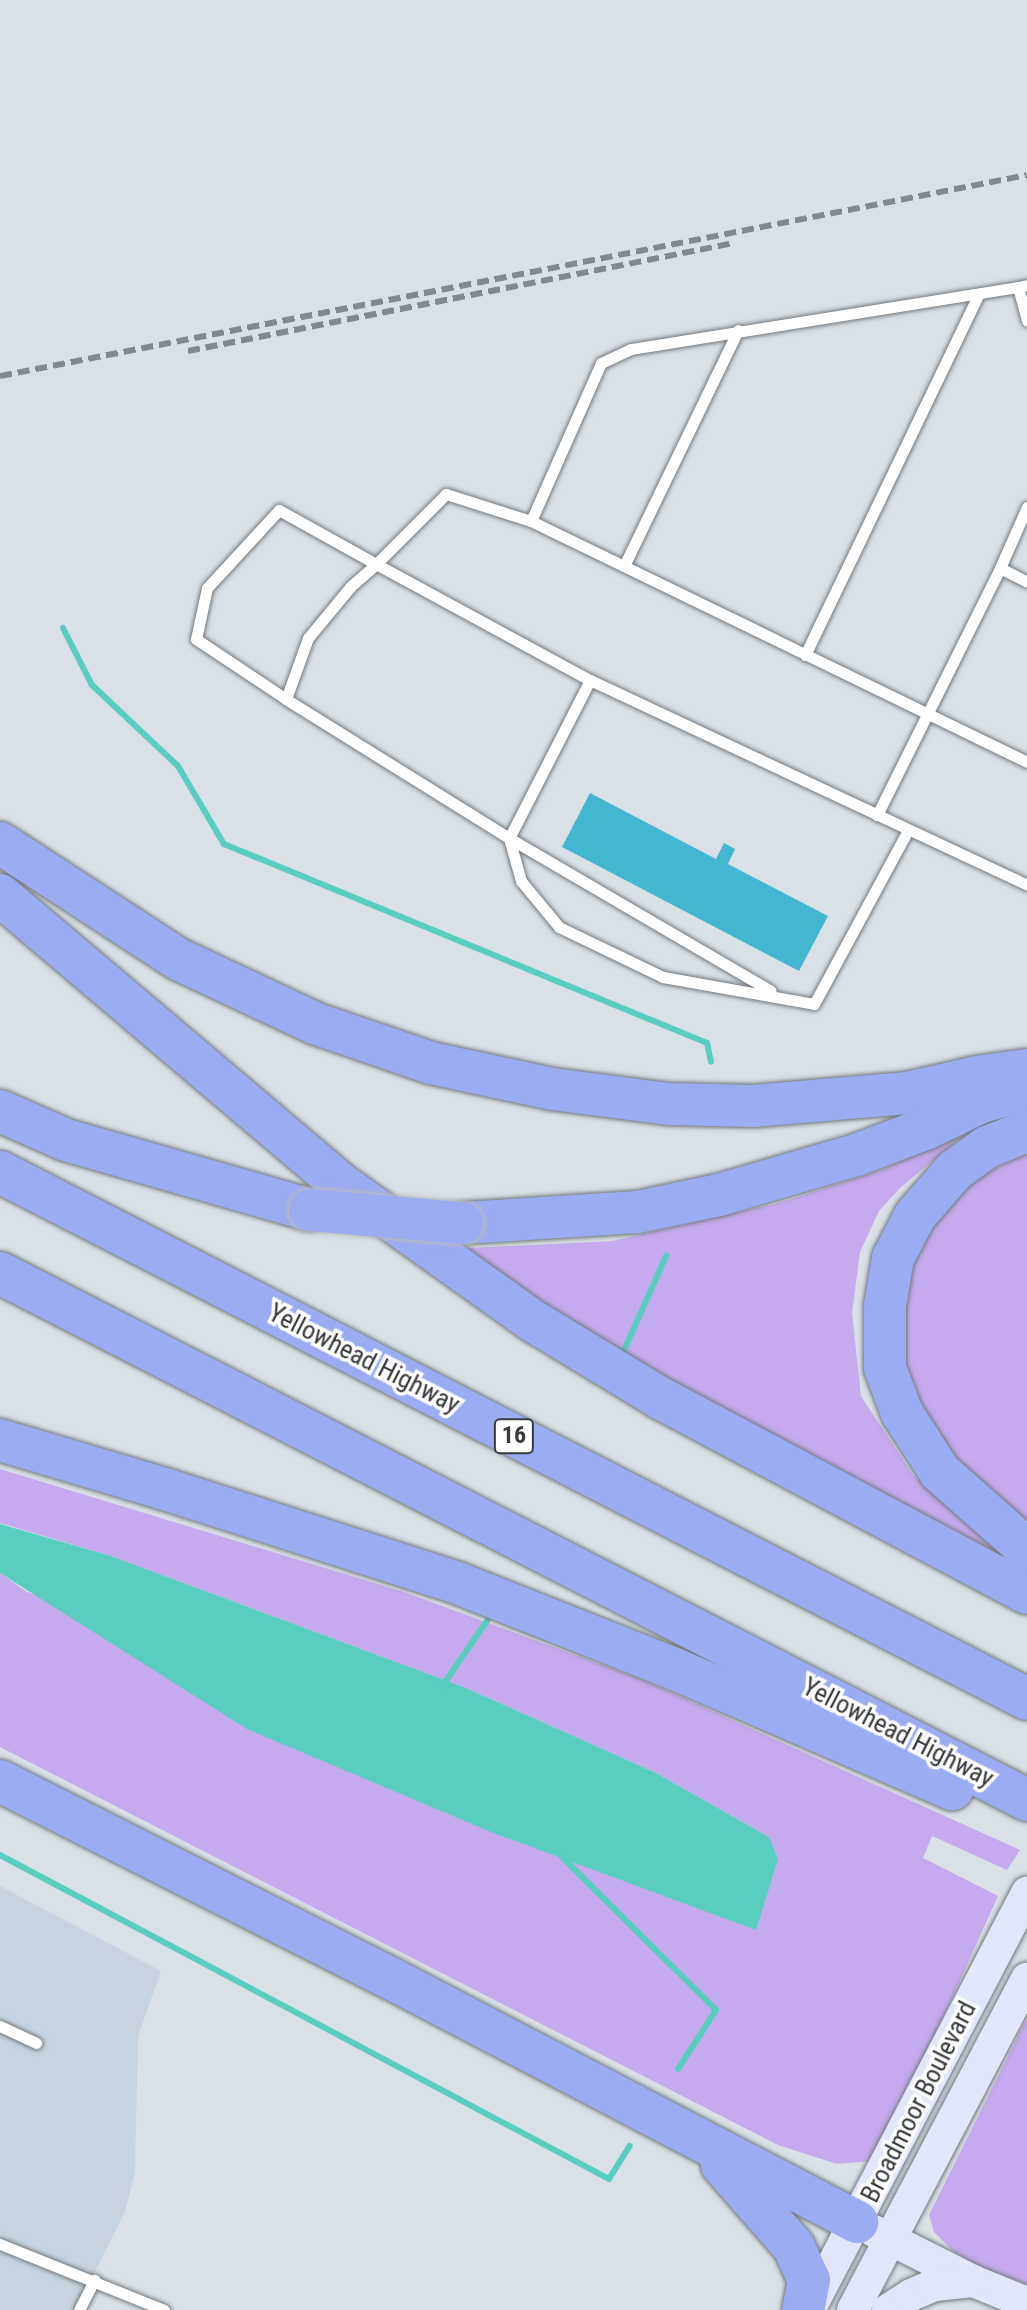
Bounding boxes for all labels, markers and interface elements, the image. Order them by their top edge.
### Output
street label: Yellowhead Highway [263,1297,465,1421]
road number: 16 [492,1416,536,1456]
street label: Yellowhead Highway [797,1671,999,1795]
street label: Broadmoor Boulevard [855,1996,983,2208]

